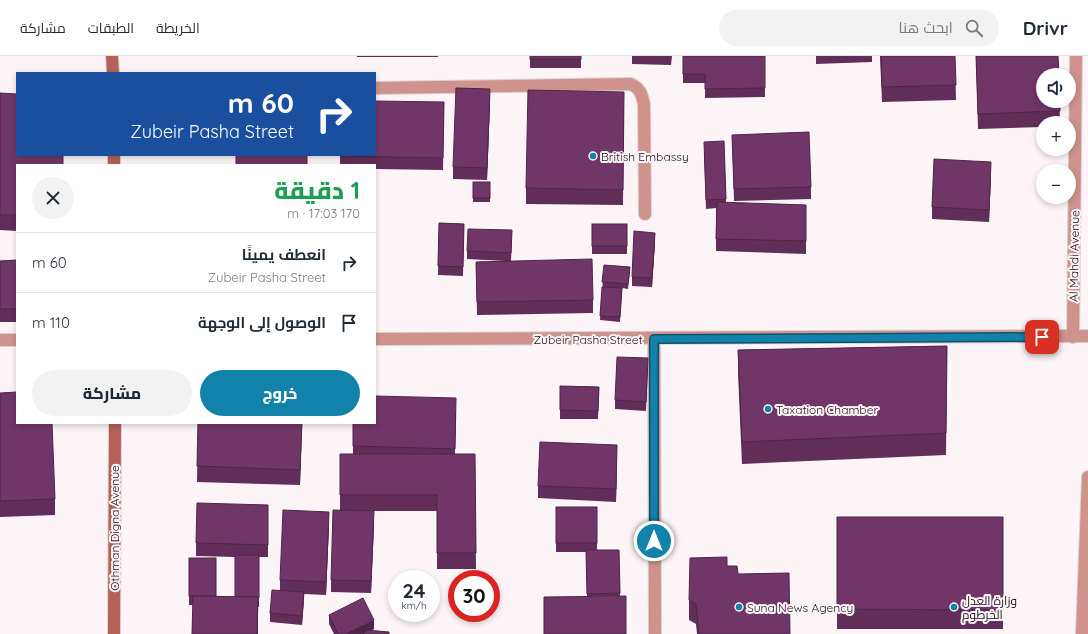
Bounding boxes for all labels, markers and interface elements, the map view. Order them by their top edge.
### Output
search box [719,10,999,46]
text: Drivr [1023,16,1068,40]
icon: search [963,17,985,39]
text: ابحث هنا [899,18,953,37]
text: مشاركة [20,19,66,37]
text: الطبقات [88,19,134,37]
text: الخريطة [156,19,200,37]
map controls [1036,68,1076,204]
button: sound [1036,68,1076,108]
text: 60 m [228,85,294,120]
icon: right [308,88,360,140]
button: + [1036,116,1076,156]
text: Zubeir Pasha Street [130,120,294,143]
place label: British Embassy [601,149,689,164]
marker: British Embassy [588,151,598,161]
button: − [1036,164,1076,204]
text: 1 دقيقة [274,175,360,205]
button: close [32,177,74,219]
text: 170 m · 17:03 [287,205,360,221]
street label: Al Mahdi Avenue [1066,210,1082,302]
text: انعطف يمينًا [242,245,326,264]
icon: right [338,252,360,274]
text: 60 m [32,253,67,272]
text: Zubeir Pasha Street [208,269,326,285]
icon: arrive [338,312,360,334]
text: 110 m [32,313,70,332]
text: الوصول إلى الوجهة [198,313,326,332]
pin [1025,320,1059,354]
icon: arrive [1031,326,1053,348]
street label: Zubeir Pasha Street [533,332,643,347]
button: مشاركة [32,370,192,416]
button: خروج [200,370,360,416]
place label: Taxation Chamber [776,402,878,417]
marker: Taxation Chamber [763,404,773,414]
street label: Othman Digna Avenue [107,465,122,591]
position arrow [633,520,675,562]
speed limit sign: 30 [448,570,500,622]
text: 24 [402,578,426,603]
place label: وزارة العدل الخرطوم [962,593,1017,623]
text: km/h [401,599,427,612]
place label: Suna News Agency [747,600,853,615]
marker: Suna News Agency [734,602,744,612]
marker: وزارة العدل الخرطوم [949,602,959,612]

